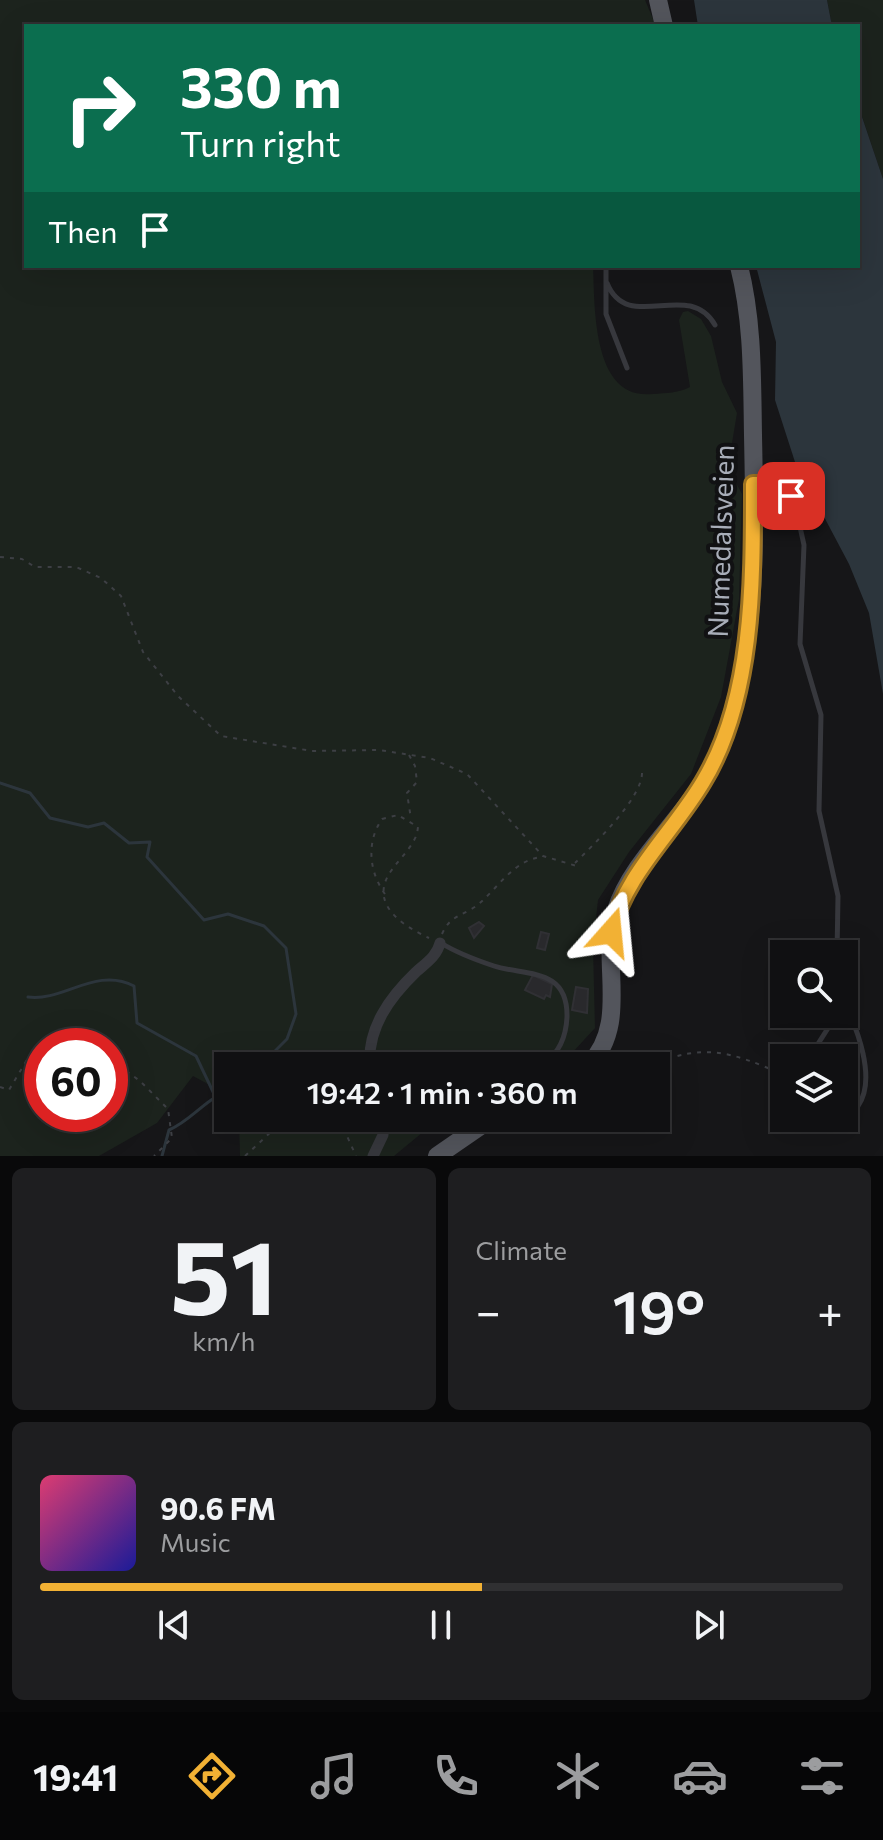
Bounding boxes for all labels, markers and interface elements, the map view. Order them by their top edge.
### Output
text: 330 m [180,51,342,120]
icon: right [48,56,152,160]
text: Turn right [180,120,341,164]
icon: arrive [133,208,177,252]
text: Then [48,212,117,249]
street label: Numedalsveien [700,444,740,638]
pin [757,462,825,530]
icon: arrive [769,474,813,518]
position arrow [569,890,653,974]
map controls [770,940,858,1132]
button: search [770,940,858,1028]
speed limit sign: 60 [24,1028,128,1132]
button: layers [770,1044,858,1132]
text: 19:42 · 1 min · 360 m [307,1073,577,1110]
text: 51 [170,1209,278,1336]
text: Climate [476,1234,567,1265]
text: 19° [612,1273,705,1346]
text: − [476,1283,501,1337]
text: + [817,1283,843,1337]
text: km/h [192,1325,255,1356]
text: 90.6 FM [160,1489,276,1526]
text: Music [160,1526,231,1557]
icon: previous [152,1603,196,1647]
icon: pause [419,1603,463,1647]
icon: next [687,1603,731,1647]
icon: directions [184,1748,240,1804]
icon: music [306,1748,362,1804]
icon: phone [428,1748,484,1804]
icon: climate [550,1748,606,1804]
icon: car [672,1748,728,1804]
icon: filters [794,1748,850,1804]
text: 19:41 [33,1754,118,1798]

